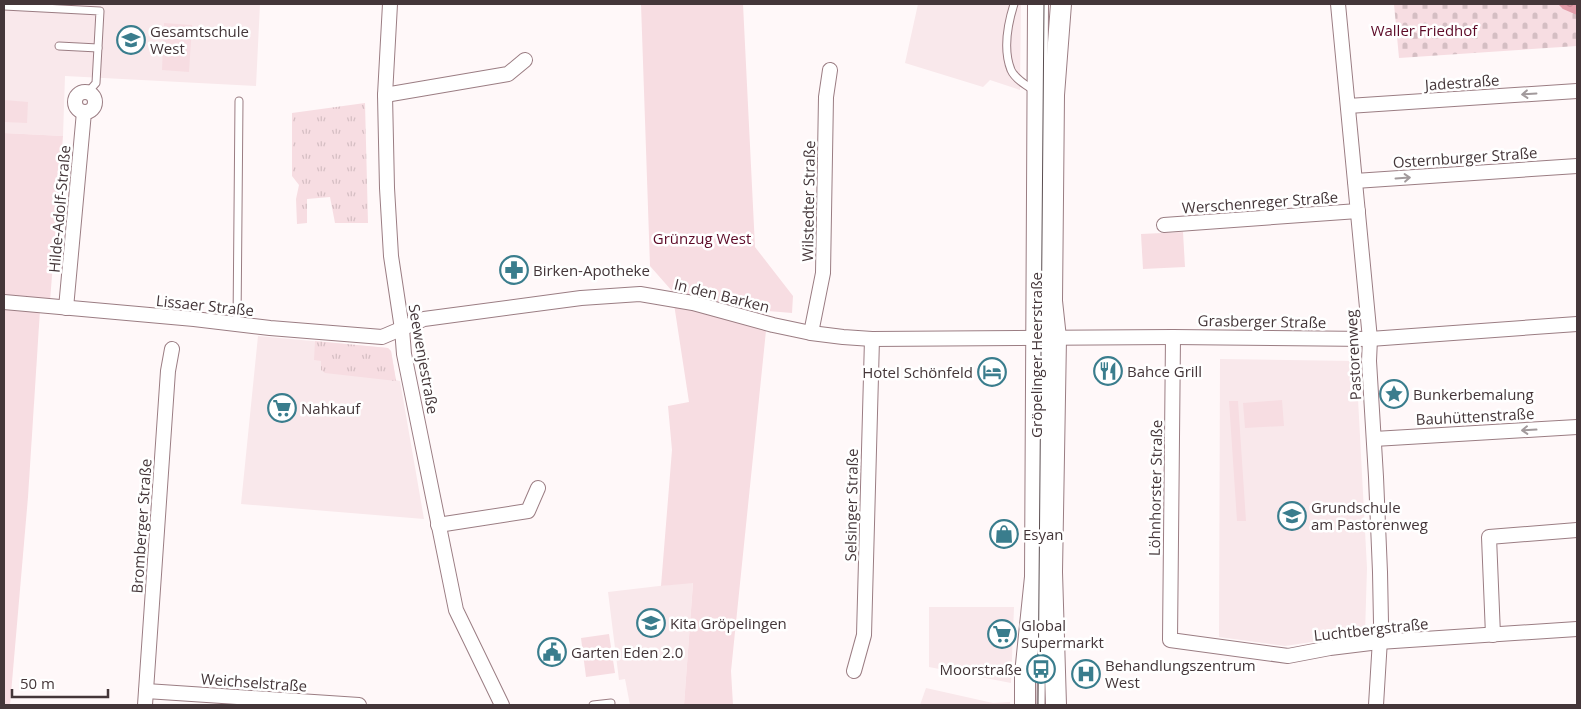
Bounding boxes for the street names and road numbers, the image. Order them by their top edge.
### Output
street label: Jadestraße [1422,69,1500,95]
street label: Wilstedter Straße [797,140,819,262]
street label: Osternburger Straße [1392,142,1538,172]
street label: Hilde-Adolf-Straße [43,144,75,274]
street label: Werschenreger Straße [1181,187,1339,217]
street label: Gröpelinger Heerstraße [1026,272,1046,438]
street label: In den Barken [672,273,772,317]
street label: Lissaer Straße [155,290,255,320]
street label: Seewenjestraße [404,302,444,416]
street label: Pastorenweg [1341,309,1365,401]
street label: Grasberger Straße [1198,310,1326,332]
street label: Bauhüttenstraße [1415,403,1535,429]
street label: Löhnhorster Straße [1144,420,1166,556]
street label: Selsinger Straße [840,448,862,562]
street label: Bromberger Straße [126,458,156,594]
street label: Luchtbergstraße [1313,613,1429,645]
street label: Weichselstraße [200,668,308,696]

